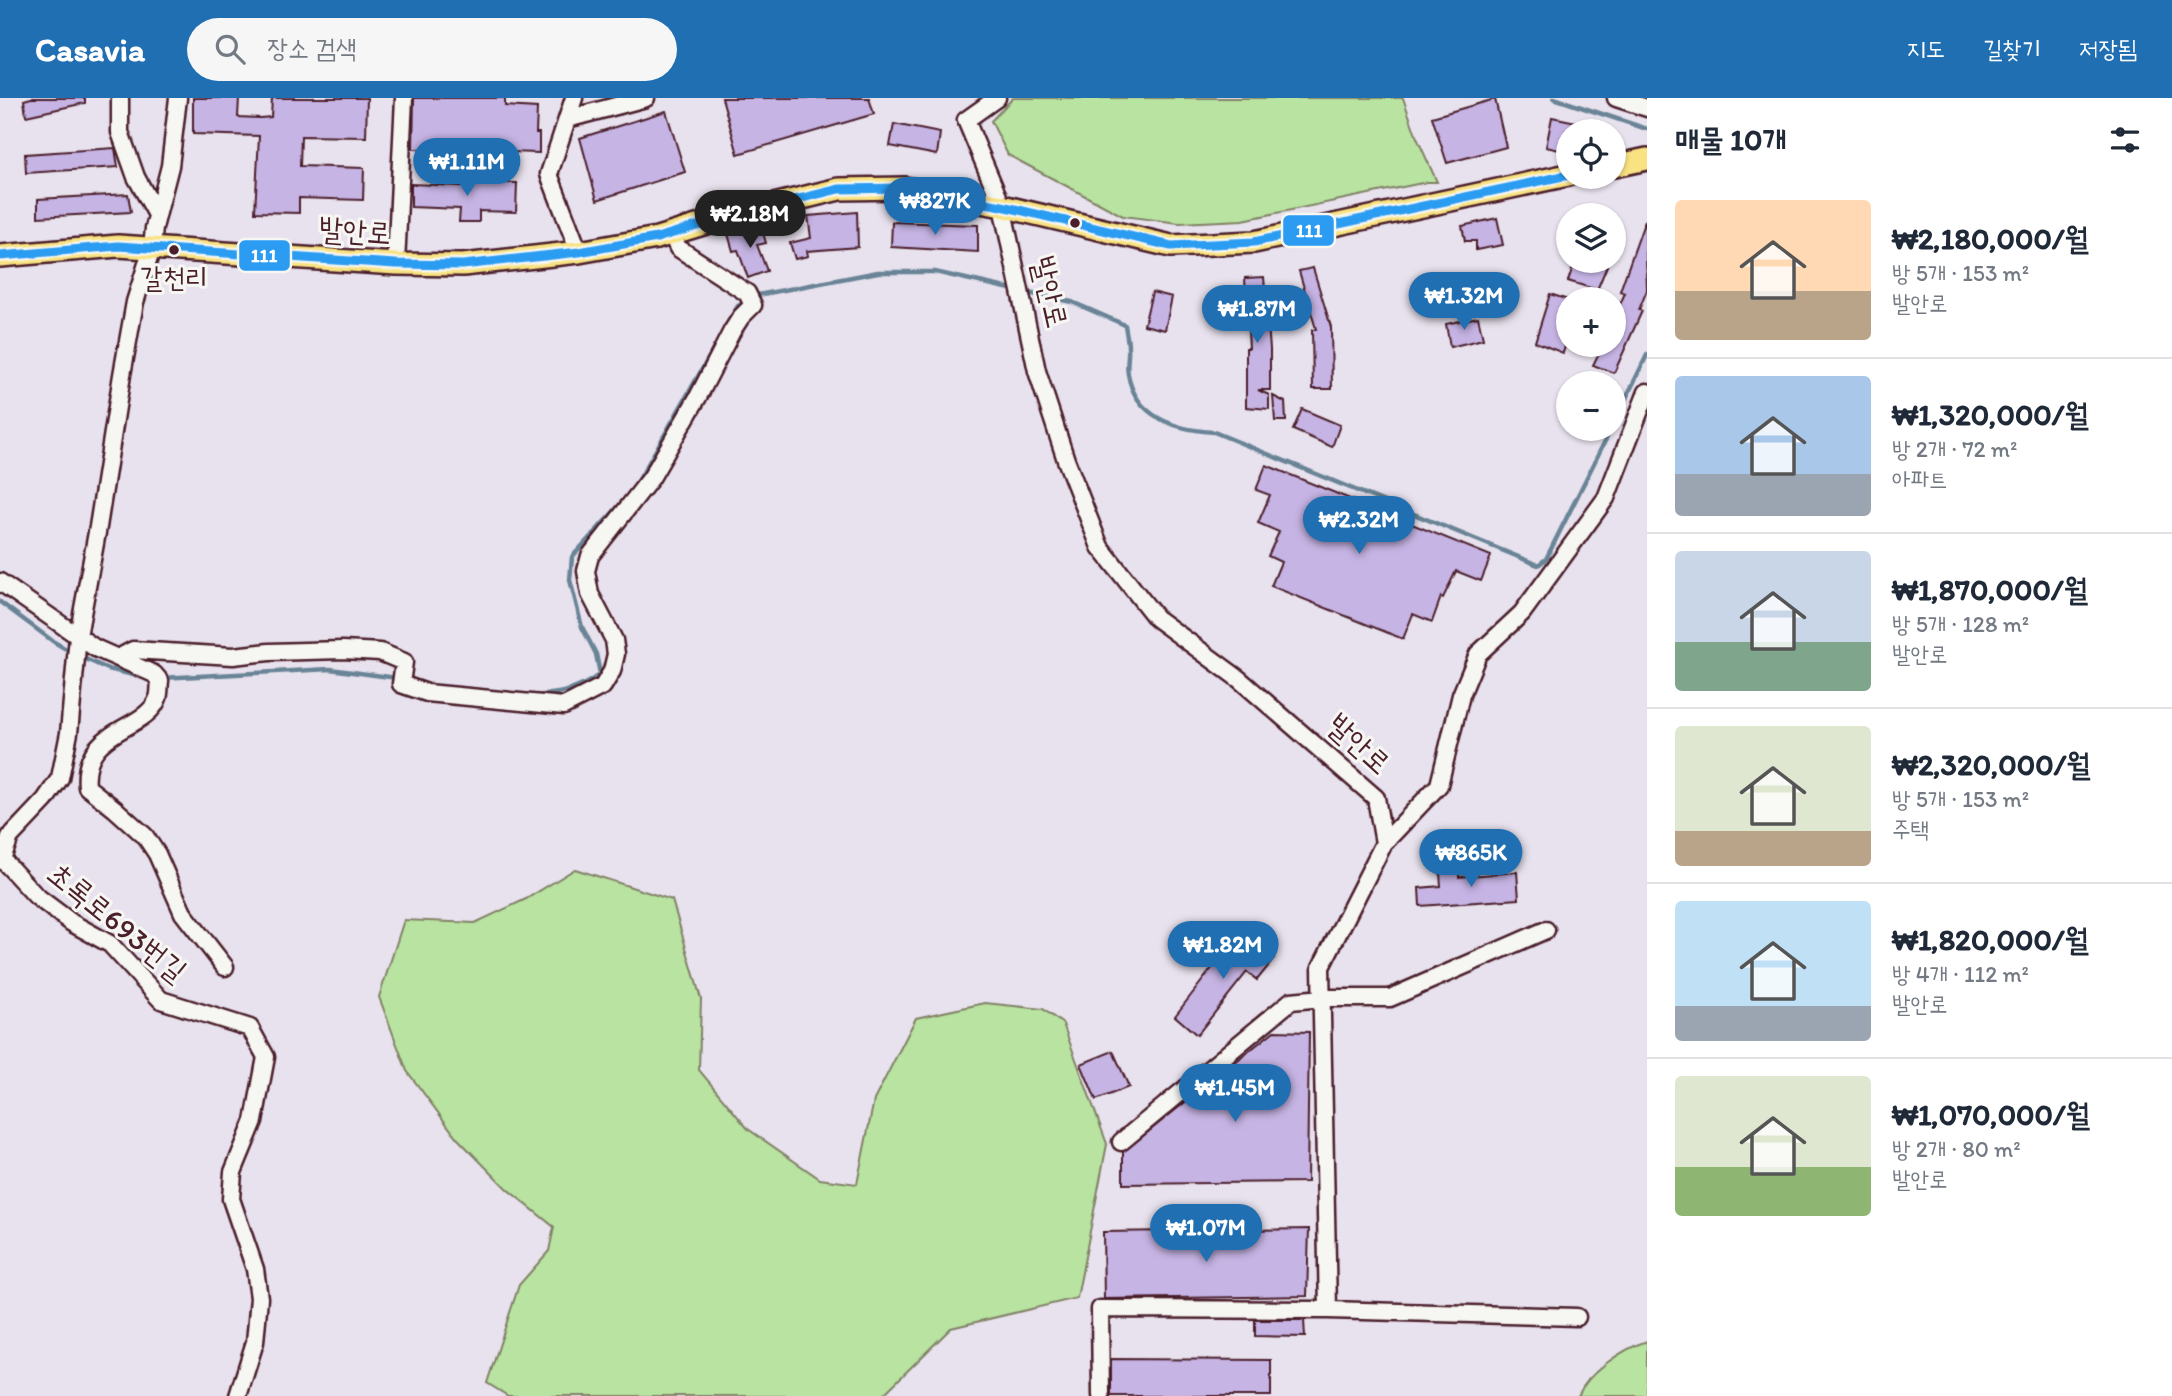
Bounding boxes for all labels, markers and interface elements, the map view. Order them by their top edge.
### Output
search box [187,18,677,81]
text: Casavia [35,30,145,69]
icon: search [211,30,249,68]
text: 장소 검색 [267,32,357,64]
text: 지도 [1907,34,1945,63]
text: 길찾기 [1983,34,2041,63]
text: 저장됨 [2079,34,2137,63]
map controls [1556,119,1626,441]
button: locate [1556,119,1626,189]
text: 매물 10개 [1675,121,1787,158]
icon: filters [2106,121,2144,159]
pin: ₩1.11M [410,139,524,198]
text: ₩1.11M [429,147,505,175]
pin: ₩827K [886,178,984,237]
text: ₩827K [900,186,970,214]
pin: ₩2.18M [693,190,807,250]
text: ₩2.18M [711,199,789,227]
button: layers [1556,203,1626,273]
street label: 발안로 [318,210,392,251]
line badge: 111 [1282,214,1335,247]
unlabelled marker [1068,216,1082,230]
text: 111 [1296,219,1322,242]
text: ₩2,180,000/월 [1892,220,2089,257]
icon: home [1731,228,1815,312]
line badge: 111 [238,239,291,272]
marker: 갈천리 [167,243,181,257]
text: 111 [251,244,277,267]
street label: 발안로 [1024,252,1077,331]
text: 방 5개 · 153 m² [1892,259,2029,287]
place label: 갈천리 [140,260,208,294]
pin: ₩1.32M [1407,272,1521,332]
text: ₩1.32M [1425,281,1503,309]
pin: ₩1.87M [1200,286,1314,345]
button: + [1556,287,1626,357]
text: 발안로 [1892,289,1948,317]
text: ₩1.87M [1218,294,1296,322]
button: − [1556,371,1626,441]
text: ₩1,320,000/월 [1892,396,2089,433]
icon: home [1731,404,1815,488]
text: 방 2개 · 72 m² [1892,435,2017,463]
text: 아파트 [1892,465,1948,493]
pin: ₩2.32M [1302,496,1416,556]
text: ₩2.32M [1319,505,1399,533]
text: ₩1,870,000/월 [1892,571,2088,608]
icon: home [1731,579,1815,663]
text: 방 5개 · 128 m² [1892,610,2029,638]
text: 발안로 [1892,640,1948,668]
street label: 발안로 [1320,706,1399,782]
text: ₩2,320,000/월 [1892,746,2090,783]
icon: home [1731,754,1815,838]
text: 방 5개 · 153 m² [1892,785,2029,813]
text: 주택 [1892,815,1929,843]
pin: ₩865K [1422,830,1520,889]
text: ₩865K [1435,838,1507,866]
street label: 초록로693번길 [40,854,194,989]
text: ₩1,820,000/월 [1892,921,2089,958]
pin: ₩1.82M [1166,922,1280,981]
icon: home [1731,929,1815,1013]
text: ₩1.82M [1184,930,1262,958]
text: 방 4개 · 112 m² [1892,960,2029,988]
text: 발안로 [1892,990,1948,1018]
pin: ₩1.45M [1178,1065,1292,1124]
text: ₩1.45M [1195,1073,1275,1101]
text: ₩1,070,000/월 [1892,1096,2090,1133]
icon: home [1731,1104,1815,1188]
text: 방 2개 · 80 m² [1892,1135,2021,1163]
text: 발안로 [1892,1165,1948,1193]
pin: ₩1.07M [1149,1204,1263,1264]
text: ₩1.07M [1166,1213,1246,1241]

